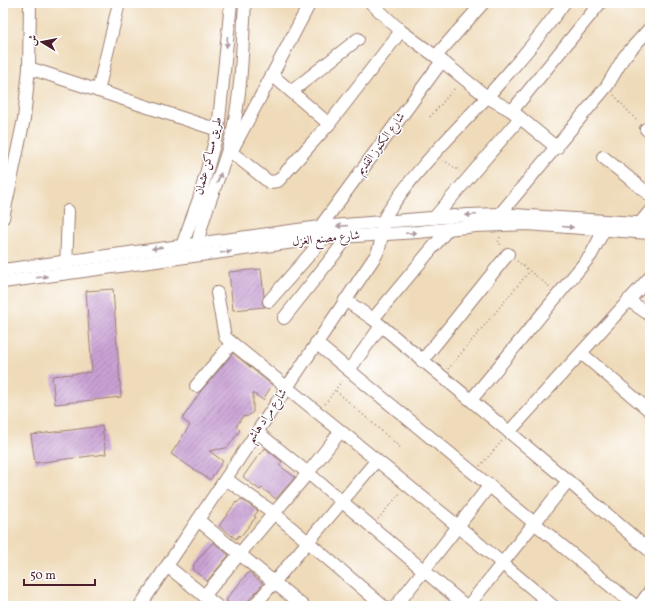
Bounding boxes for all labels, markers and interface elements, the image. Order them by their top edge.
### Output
north arrow [22,22,62,62]
text: ش [25,34,42,47]
one-way arrow [224,36,231,48]
street label: شارع الكنوز القديم [353,109,411,180]
street label: طريق مساكن عثمان [192,115,226,197]
one-way arrow [216,172,222,184]
one-way arrow [465,212,477,219]
one-way arrow [336,222,348,229]
one-way arrow [562,224,574,231]
street label: شارع مصنع الغزل [291,227,361,253]
one-way arrow [405,229,417,236]
one-way arrow [151,245,163,251]
one-way arrow [220,249,232,255]
one-way arrow [36,274,48,280]
street label: شارع مراد هاشم [243,385,294,448]
scale bar [24,561,95,587]
text: 50 m [30,568,56,584]

